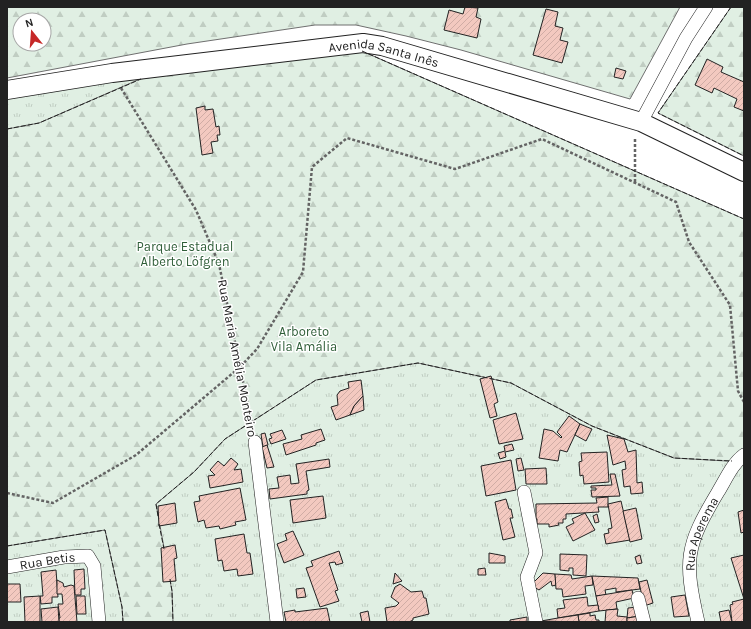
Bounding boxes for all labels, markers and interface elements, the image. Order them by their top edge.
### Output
north arrow [12,12,52,52]
text: N [24,16,35,30]
street label: Avenida Santa Inês [328,36,441,70]
park label: Parque Estadual Alberto Löfgren [137,239,233,269]
street label: Rua Maria Amélia Monteiro [215,278,260,438]
park label: Arboreto Vila Amália [271,324,337,354]
street label: Rua Aperema [682,494,721,571]
street label: Rua Betis [18,550,76,573]

